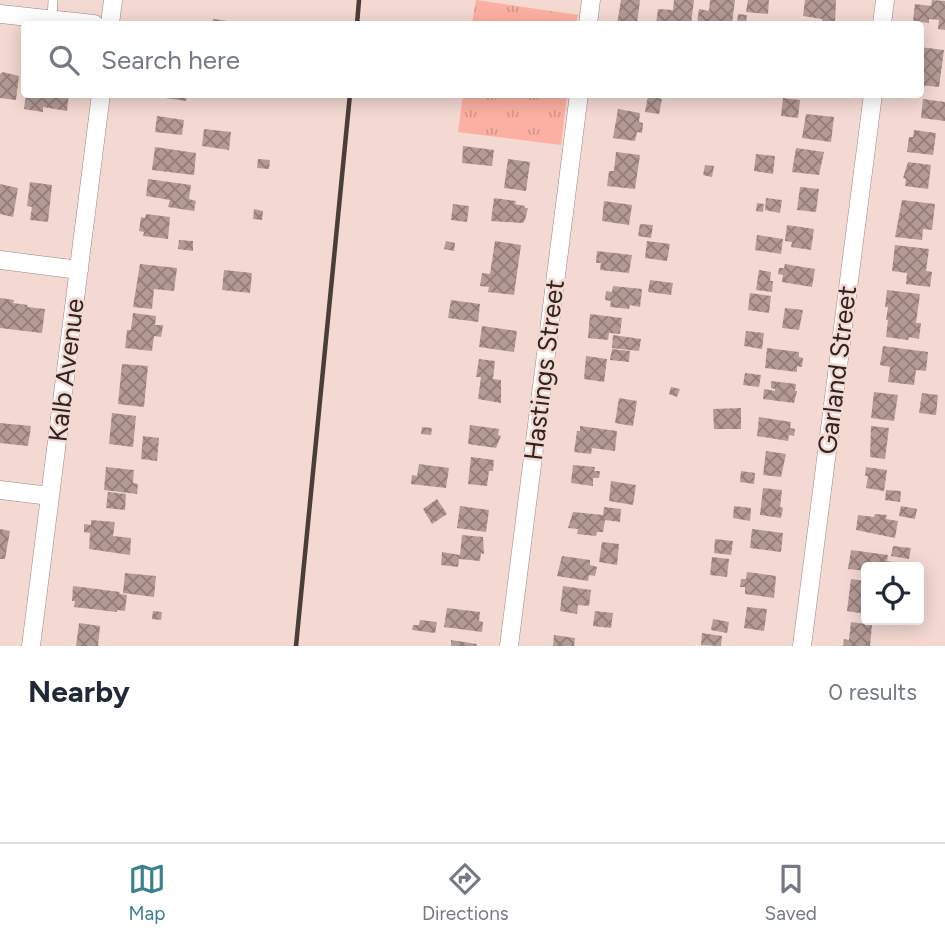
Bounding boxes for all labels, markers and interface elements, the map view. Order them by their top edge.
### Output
search box [21,21,924,98]
icon: search [45,41,83,79]
text: Search here [101,44,240,76]
street label: Hastings Street [517,278,571,462]
street label: Garland Street [811,284,863,456]
street label: Kalb Avenue [41,296,91,444]
map controls [861,562,924,625]
button: locate [861,562,924,625]
text: Nearby [28,673,130,710]
text: 0 results [828,678,917,706]
tab: Map [128,860,166,925]
tab: Directions [422,860,509,925]
tab: Saved [765,860,817,925]

